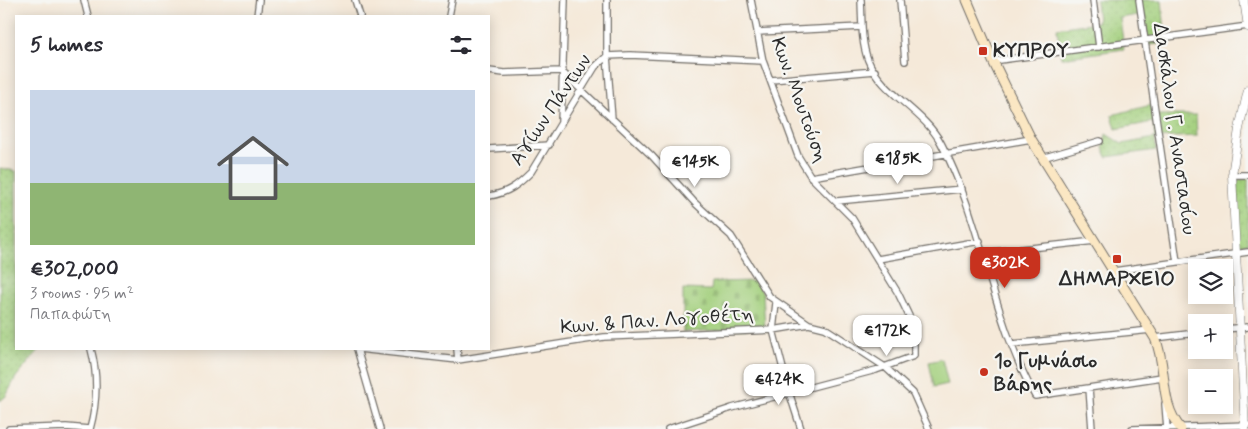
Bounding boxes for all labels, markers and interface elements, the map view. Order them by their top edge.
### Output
street label: Δασκάλου Γ. Αναστασίου [1146,21,1202,237]
text: 5 homes [30,31,103,59]
icon: filters [447,31,475,59]
street label: Κων. Μουτούση [764,34,834,166]
place label: ΚΥΠΡΟΥ [993,38,1070,65]
marker: ΚΥΠΡΟΥ [977,45,989,57]
street label: Αγίων Πάντων [504,49,598,171]
icon: home [208,123,298,213]
pin: €185K [863,142,933,185]
pin: €145K [660,146,730,188]
text: €185K [875,148,921,169]
text: €145K [671,151,719,172]
pin: €302K [970,246,1040,289]
text: €302K [981,252,1029,273]
marker: ΔΗΜΑΡΧΕΙΟ [1111,253,1123,265]
text: €302,000 [30,255,119,283]
map controls [1188,259,1233,414]
button: layers [1188,259,1233,304]
place label: ΔΗΜΑΡΧΕΙΟ [1058,266,1175,293]
text: 3 rooms · 95 m² [30,283,134,304]
street label: Κων. & Παν. Λογοθέτη [559,301,755,341]
text: Παπαφώτη [30,304,111,325]
pin: €172K [852,314,922,357]
button: + [1188,314,1233,359]
text: €172K [864,320,910,341]
place label: 1ο Γυμνάσιο Βάρης [994,348,1097,398]
pin: €424K [744,364,814,406]
marker: 1ο Γυμνάσιο Βάρης [978,366,990,378]
text: €424K [755,369,803,390]
button: − [1188,369,1233,414]

